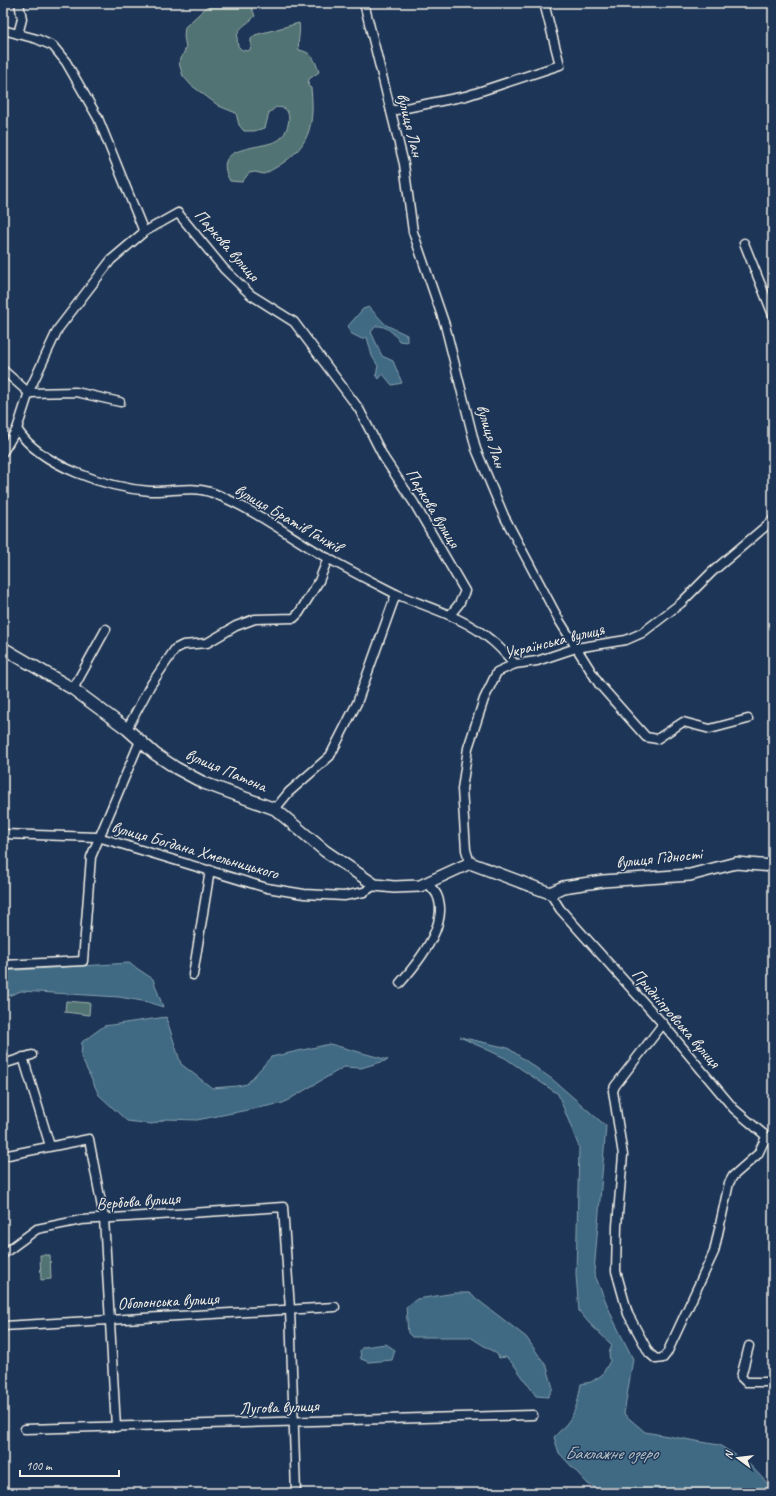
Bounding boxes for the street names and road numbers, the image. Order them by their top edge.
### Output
street label: вулиця Лан [392,91,428,160]
street label: Паркова вулиця [190,205,265,286]
street label: вулиця Лан [471,402,511,471]
street label: Паркова вулиця [401,465,465,552]
street label: вулиця Братів Ганжів [231,479,348,559]
street label: Українська вулиця [502,618,607,664]
street label: вулиця Патона [182,743,272,797]
street label: вулиця Богдана Хмельницького [109,816,282,884]
street label: вулиця Гідності [615,843,705,873]
street label: Придніпровська вулиця [627,964,726,1073]
street label: Вербова вулиця [96,1188,182,1214]
street label: Оболонська вулиця [117,1288,220,1314]
street label: Лугова вулиця [239,1395,320,1419]

